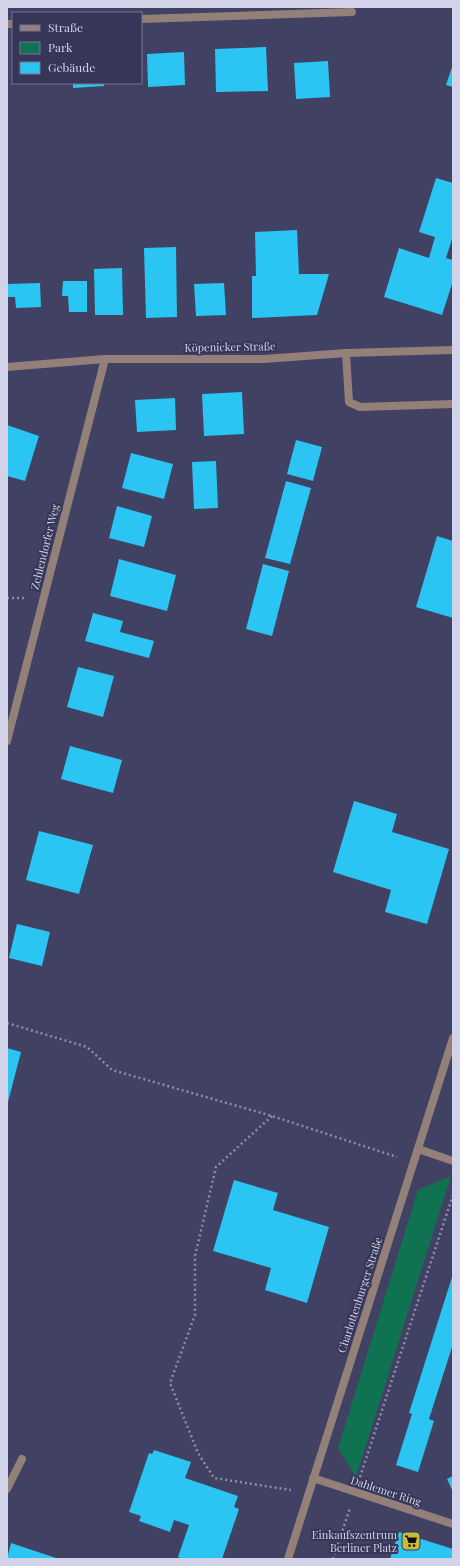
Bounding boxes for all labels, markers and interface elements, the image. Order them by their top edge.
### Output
legend [12,12,142,84]
text: Straße [48,19,83,35]
text: Park [48,39,73,55]
text: Gebäude [48,59,95,75]
street label: Köpenicker Straße [184,338,276,355]
street label: Zehlendorfer Weg [27,502,62,591]
street label: Charlottenburger Straße [334,1235,385,1355]
street label: Dahlemer Ring [349,1472,424,1509]
place label: Einkaufszentrum Berliner Platz [312,1527,397,1555]
supermarket icon: Einkaufszentrum Berliner Platz [400,1530,422,1552]

